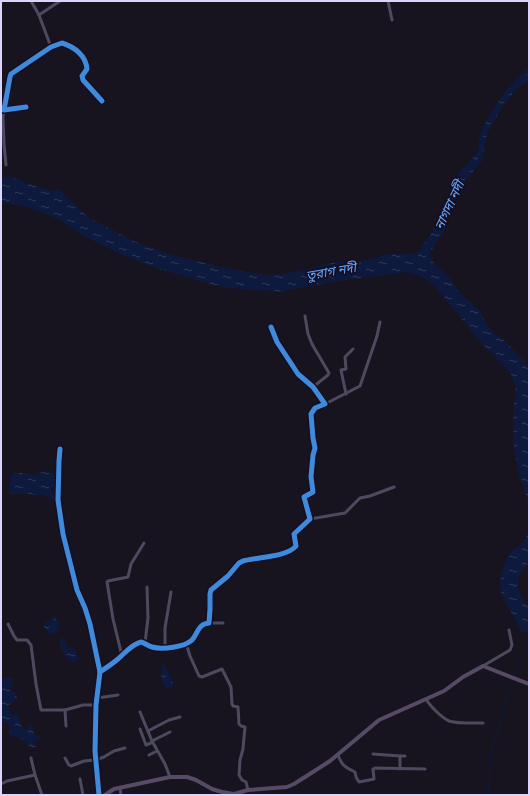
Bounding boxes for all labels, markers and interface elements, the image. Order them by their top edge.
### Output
water label: নাগদা নদী [432,176,468,232]
water label: তুরাগ নদী [305,259,360,284]

